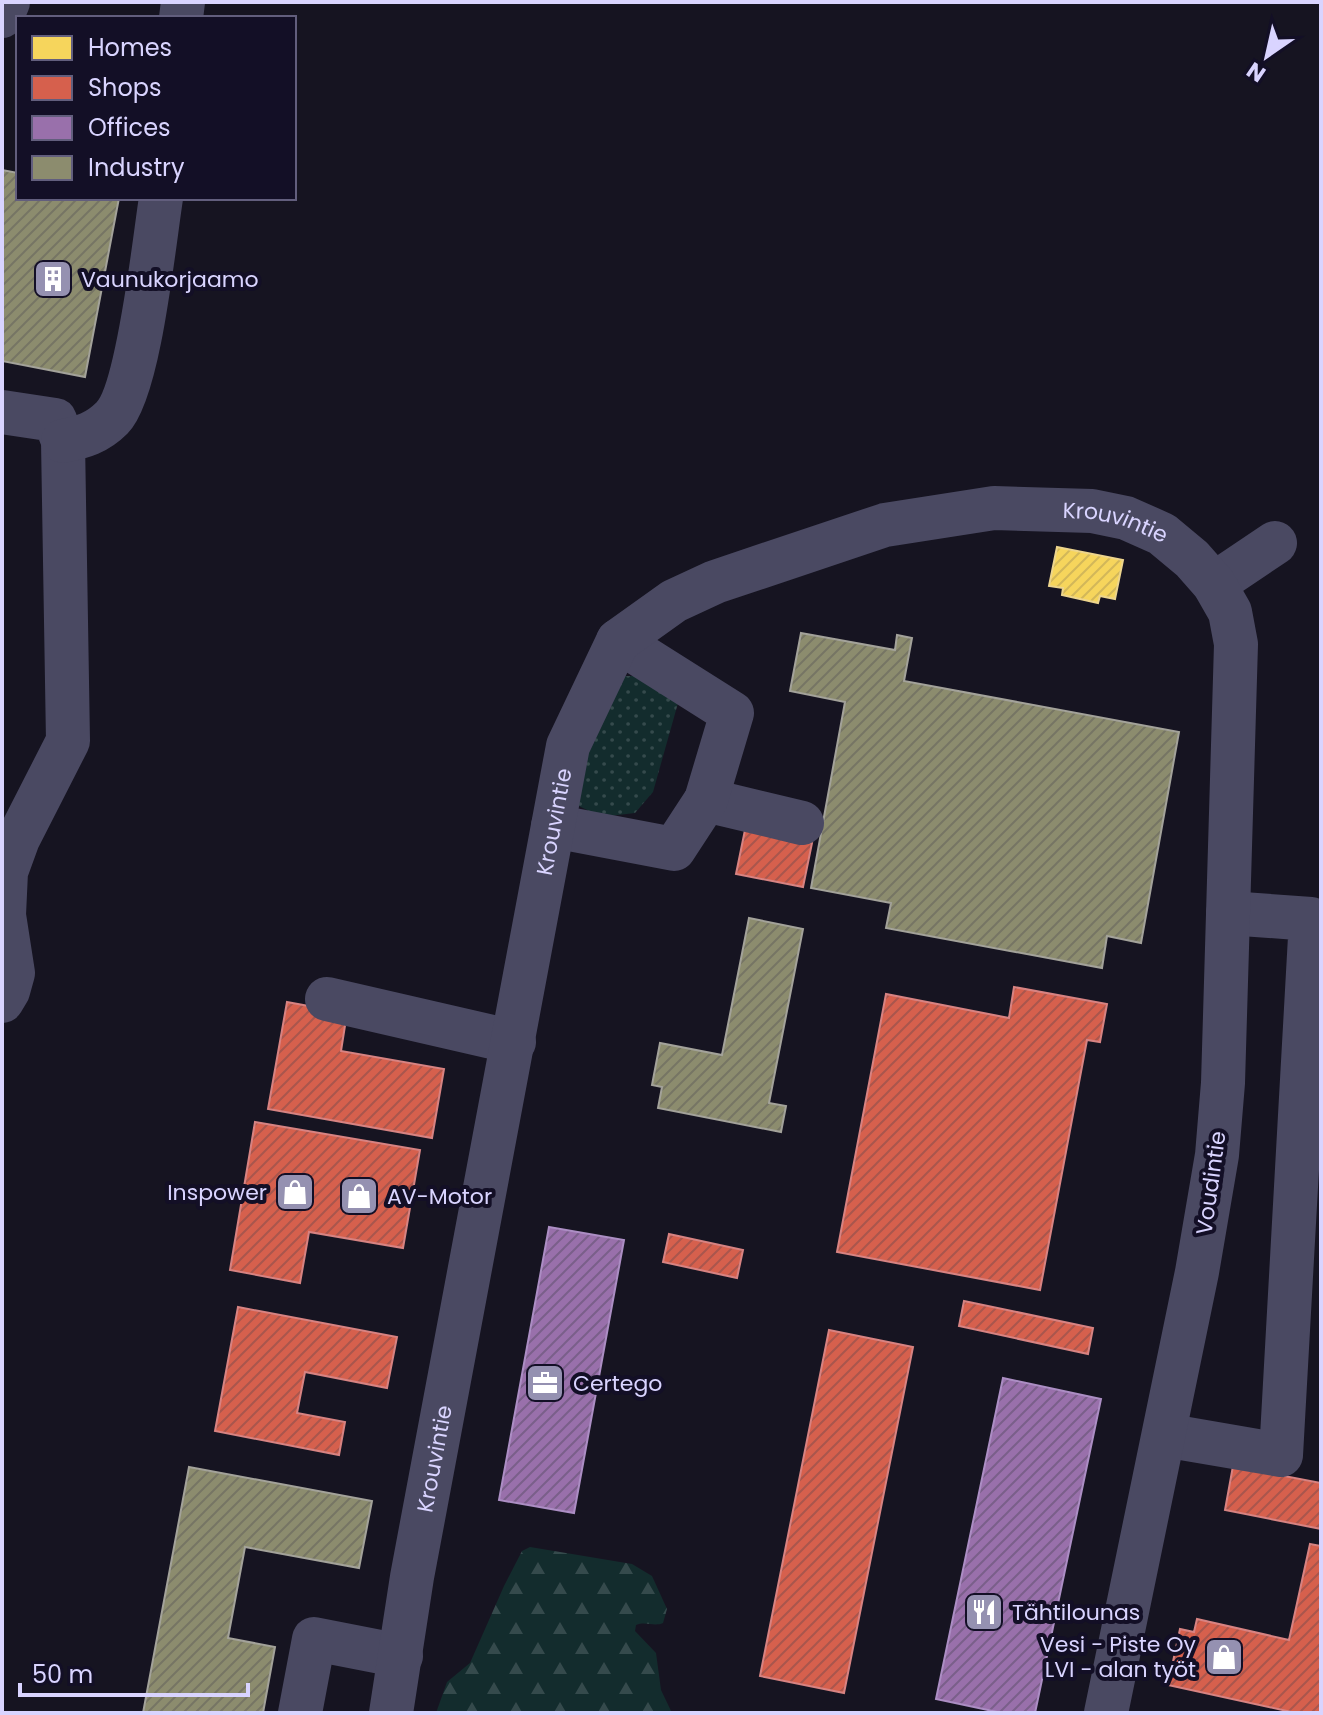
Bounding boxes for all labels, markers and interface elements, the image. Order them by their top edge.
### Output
legend [16,16,296,200]
north arrow [1227,16,1307,96]
text: Homes [88,31,172,64]
text: N [1241,55,1272,90]
text: Shops [88,71,162,104]
text: Offices [88,111,171,144]
text: Industry [88,151,185,184]
building icon: Vaunukorjaamo [32,258,74,300]
place label: Vaunukorjaamo [81,264,259,295]
street label: Krouvintie [1062,495,1173,550]
street label: Krouvintie [529,766,579,878]
street label: Voudintie [1188,1129,1234,1237]
shop icon: Inspower [274,1171,316,1213]
shop icon: AV-Motor [338,1175,380,1217]
place label: Inspower [167,1177,267,1208]
place label: AV-Motor [387,1181,492,1212]
office icon: Certego [524,1362,566,1404]
place label: Certego [573,1368,662,1399]
street label: Krouvintie [409,1402,459,1515]
restaurant icon: Tähtilounas [963,1591,1005,1633]
place label: Tähtilounas [1012,1597,1140,1628]
place label: Vesi - Piste Oy LVI - alan työt [1040,1629,1197,1685]
shop icon: Vesi - Piste Oy LVI - alan työt [1203,1636,1245,1678]
scale bar [20,1647,248,1697]
text: 50 m [32,1658,93,1691]

